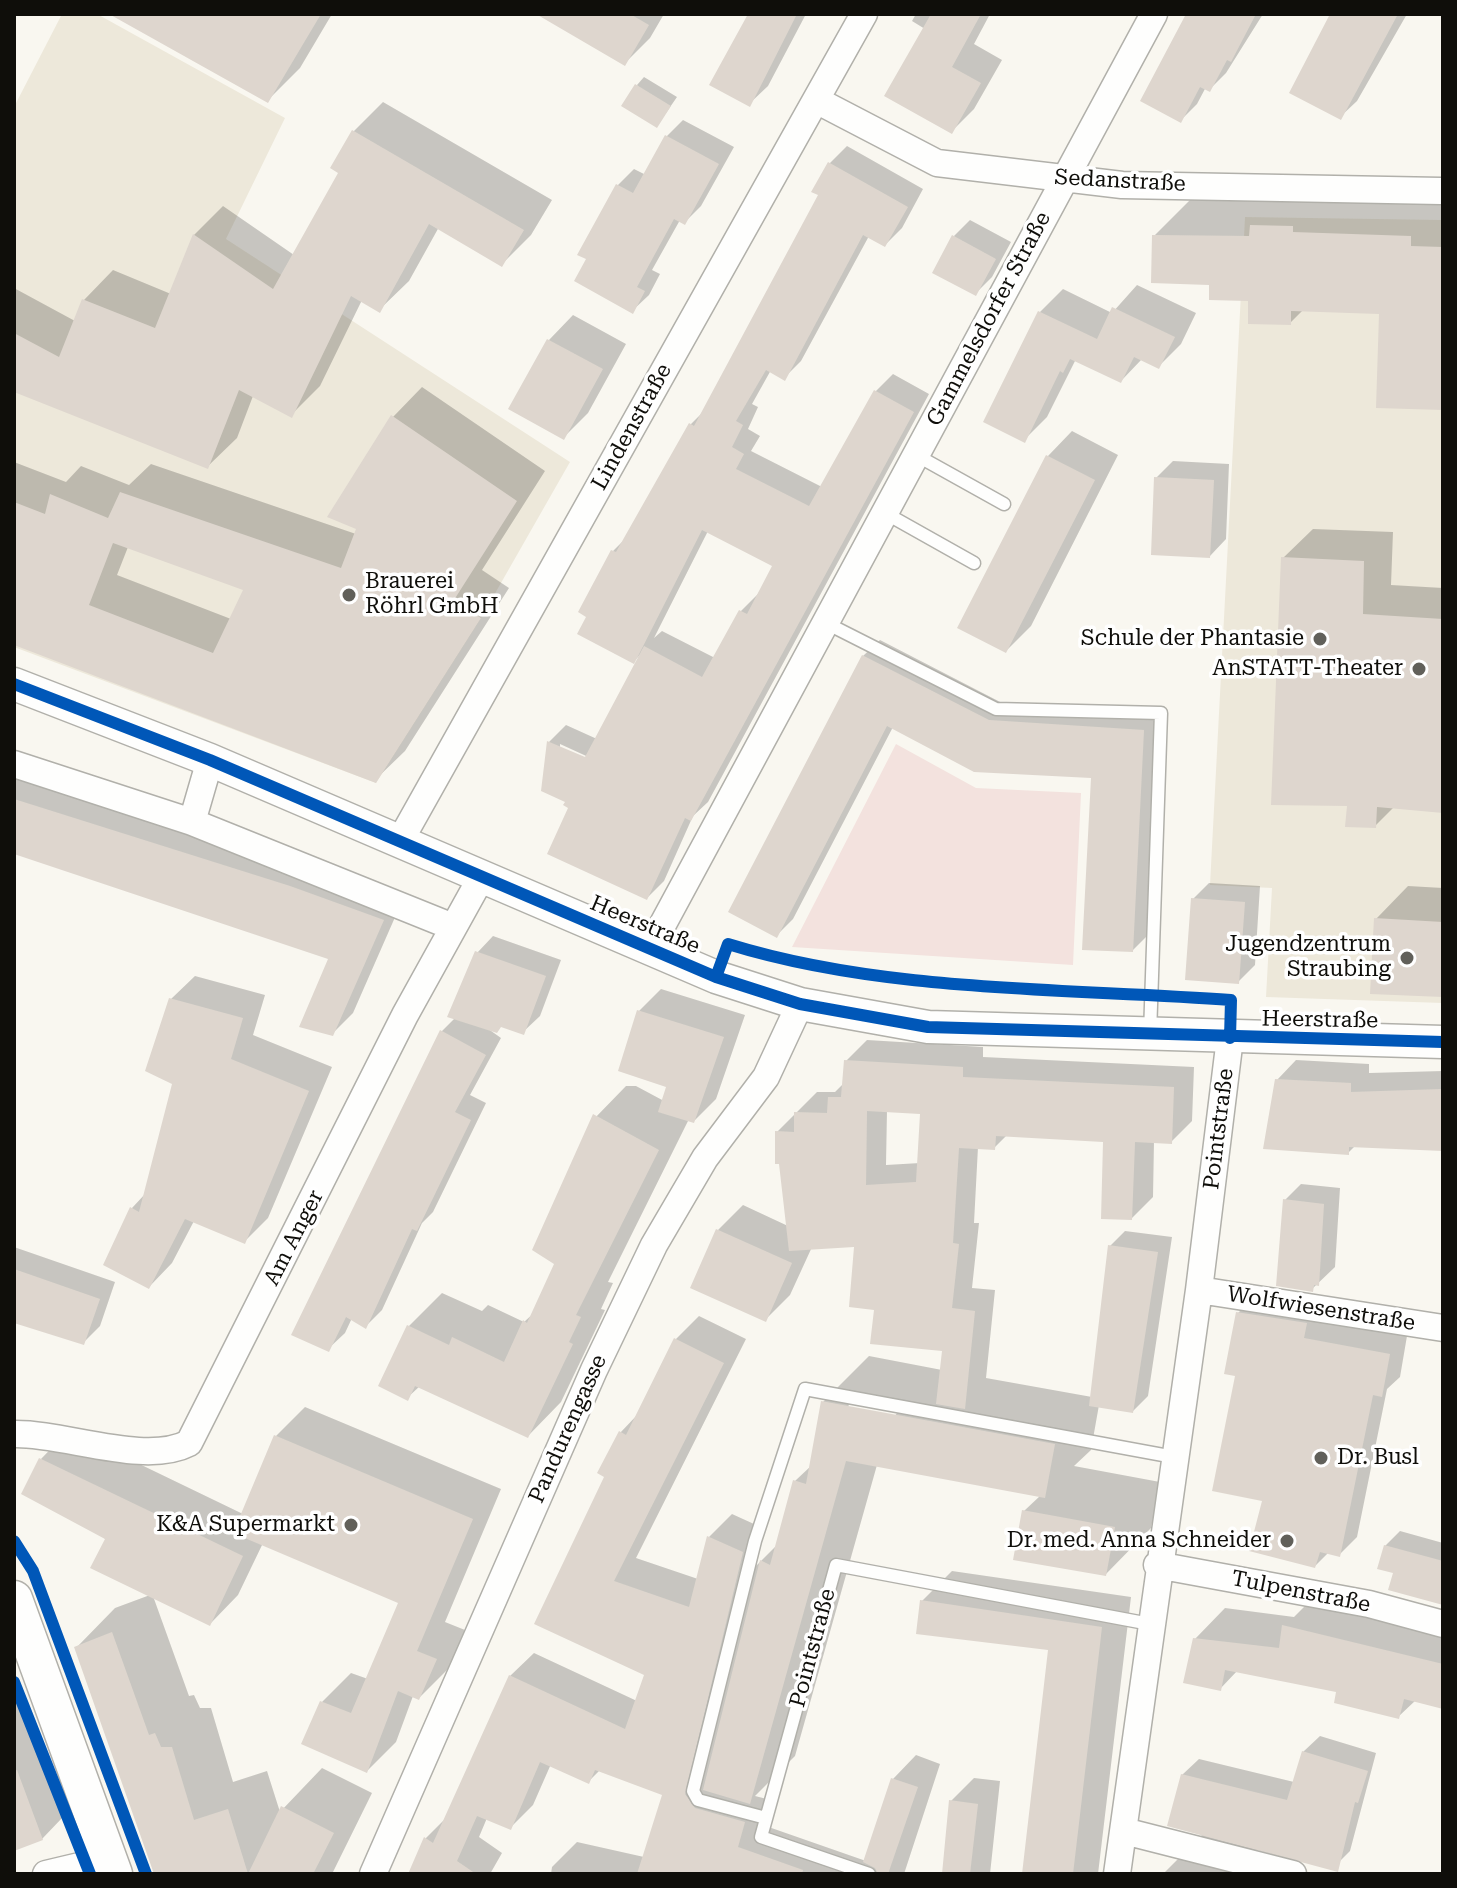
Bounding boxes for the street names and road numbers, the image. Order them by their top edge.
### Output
street label: Sedanstraße [1054,164,1186,198]
street label: Gammelsdorfer Straße [921,207,1057,431]
street label: Lindenstraße [586,359,678,495]
street label: Heerstraße [586,890,704,960]
street label: Heerstraße [1261,1006,1379,1034]
street label: Pointstraße [1198,1067,1240,1191]
street label: Am Anger [259,1186,329,1290]
street label: Wolfwiesenstraße [1225,1281,1417,1337]
street label: Pandurengasse [524,1351,612,1507]
street label: Tulpenstraße [1229,1566,1373,1618]
street label: Pointstraße [784,1586,842,1710]

